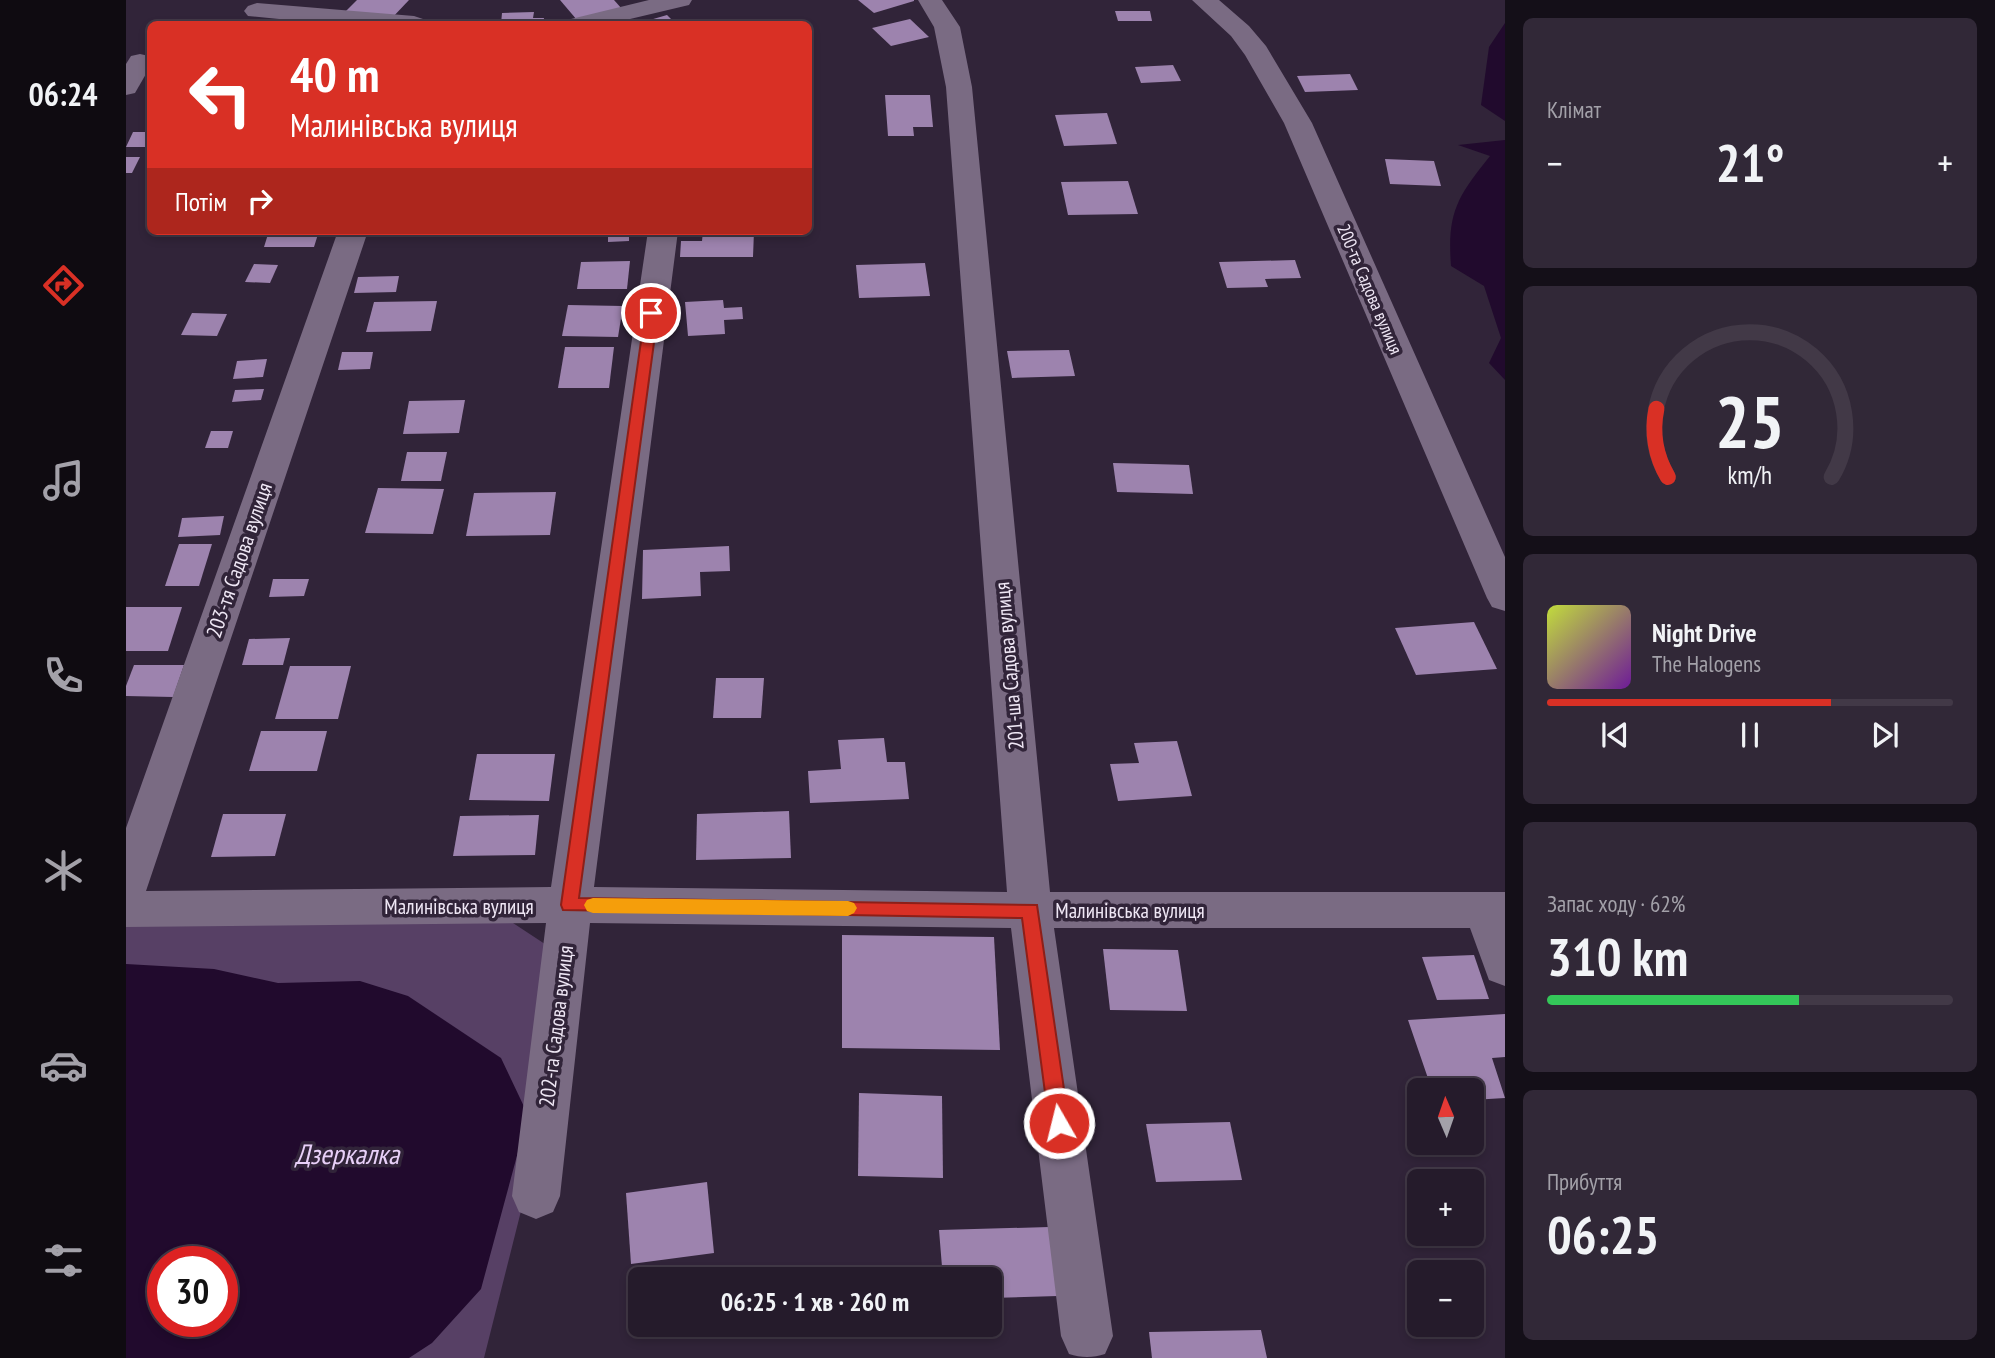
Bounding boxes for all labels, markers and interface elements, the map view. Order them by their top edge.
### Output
text: 40 m [290,42,379,106]
icon: left [175,49,266,140]
text: 06:24 [28,73,98,115]
text: Клімат [1547,95,1601,124]
text: Малинівська вулиця [290,104,518,146]
text: 21° [1716,129,1784,196]
text: − [1547,138,1563,187]
text: + [1937,138,1953,187]
icon: right [241,182,279,220]
text: Потім [175,185,227,218]
street label: 200-та Садова вулиця [1332,220,1408,358]
icon: directions [39,261,88,310]
pin [621,283,681,343]
icon: arrive [632,294,670,332]
text: 25 [1715,373,1785,467]
icon: music [39,456,88,505]
text: km/h [1728,459,1772,491]
street label: 203-тя Садова вулиця [200,479,278,641]
street label: 201-ша Садова вулиця [988,581,1030,751]
text: Night Drive [1652,616,1757,649]
text: The Halogens [1652,649,1761,678]
icon: phone [39,651,88,700]
icon: previous [1596,716,1634,754]
icon: pause [1731,716,1769,754]
icon: next [1866,716,1904,754]
icon: climate [39,846,88,895]
text: Запас ходу · 62% [1547,889,1685,918]
street label: Малинівська вулиця [384,893,534,920]
street label: Малинівська вулиця [1055,897,1205,924]
text: 310 km [1547,923,1688,990]
street label: 202-га Садова вулиця [533,944,579,1108]
icon: car [39,1041,88,1090]
north arrow [1407,1078,1484,1155]
map controls [1407,1078,1484,1337]
position arrow [1022,1086,1096,1160]
water label: Дзеркалка [294,1135,401,1172]
text: Прибуття [1547,1167,1622,1196]
button: + [1407,1169,1484,1246]
text: 06:25 [1547,1201,1659,1268]
icon: filters [39,1236,88,1285]
speed limit sign: 30 [147,1246,238,1337]
button: − [1407,1260,1484,1337]
text: 06:25 · 1 хв · 260 m [721,1285,909,1318]

